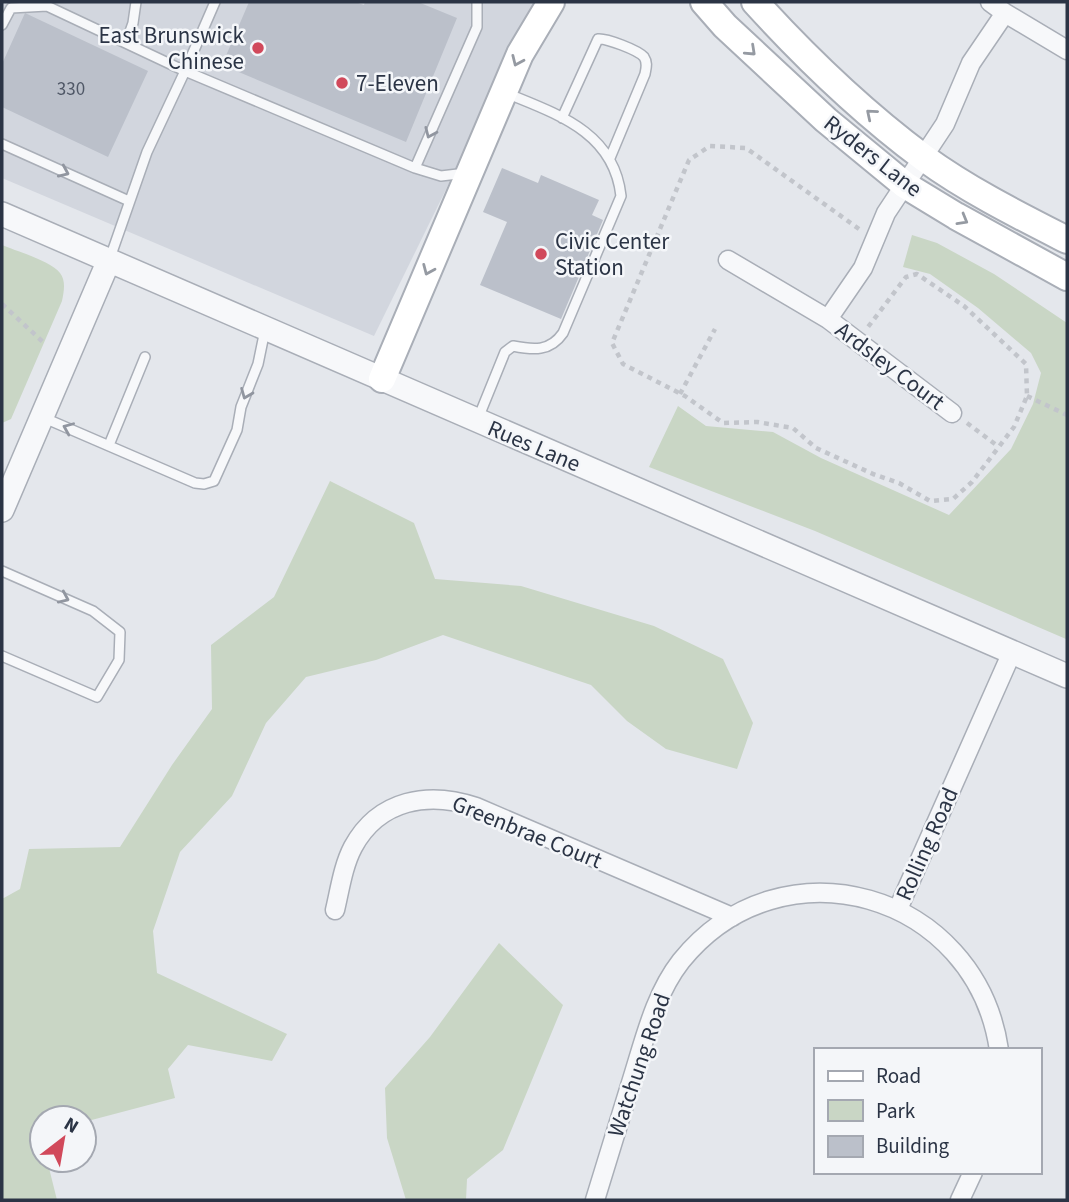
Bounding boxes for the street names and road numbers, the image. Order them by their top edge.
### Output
street label: Ryders Lane [817,107,929,205]
street label: Ardsley Court [828,314,952,418]
street label: Rues Lane [482,412,586,480]
street label: Rolling Road [887,782,967,906]
street label: Greenbrae Court [447,787,607,877]
street label: Watchung Road [599,989,679,1141]

